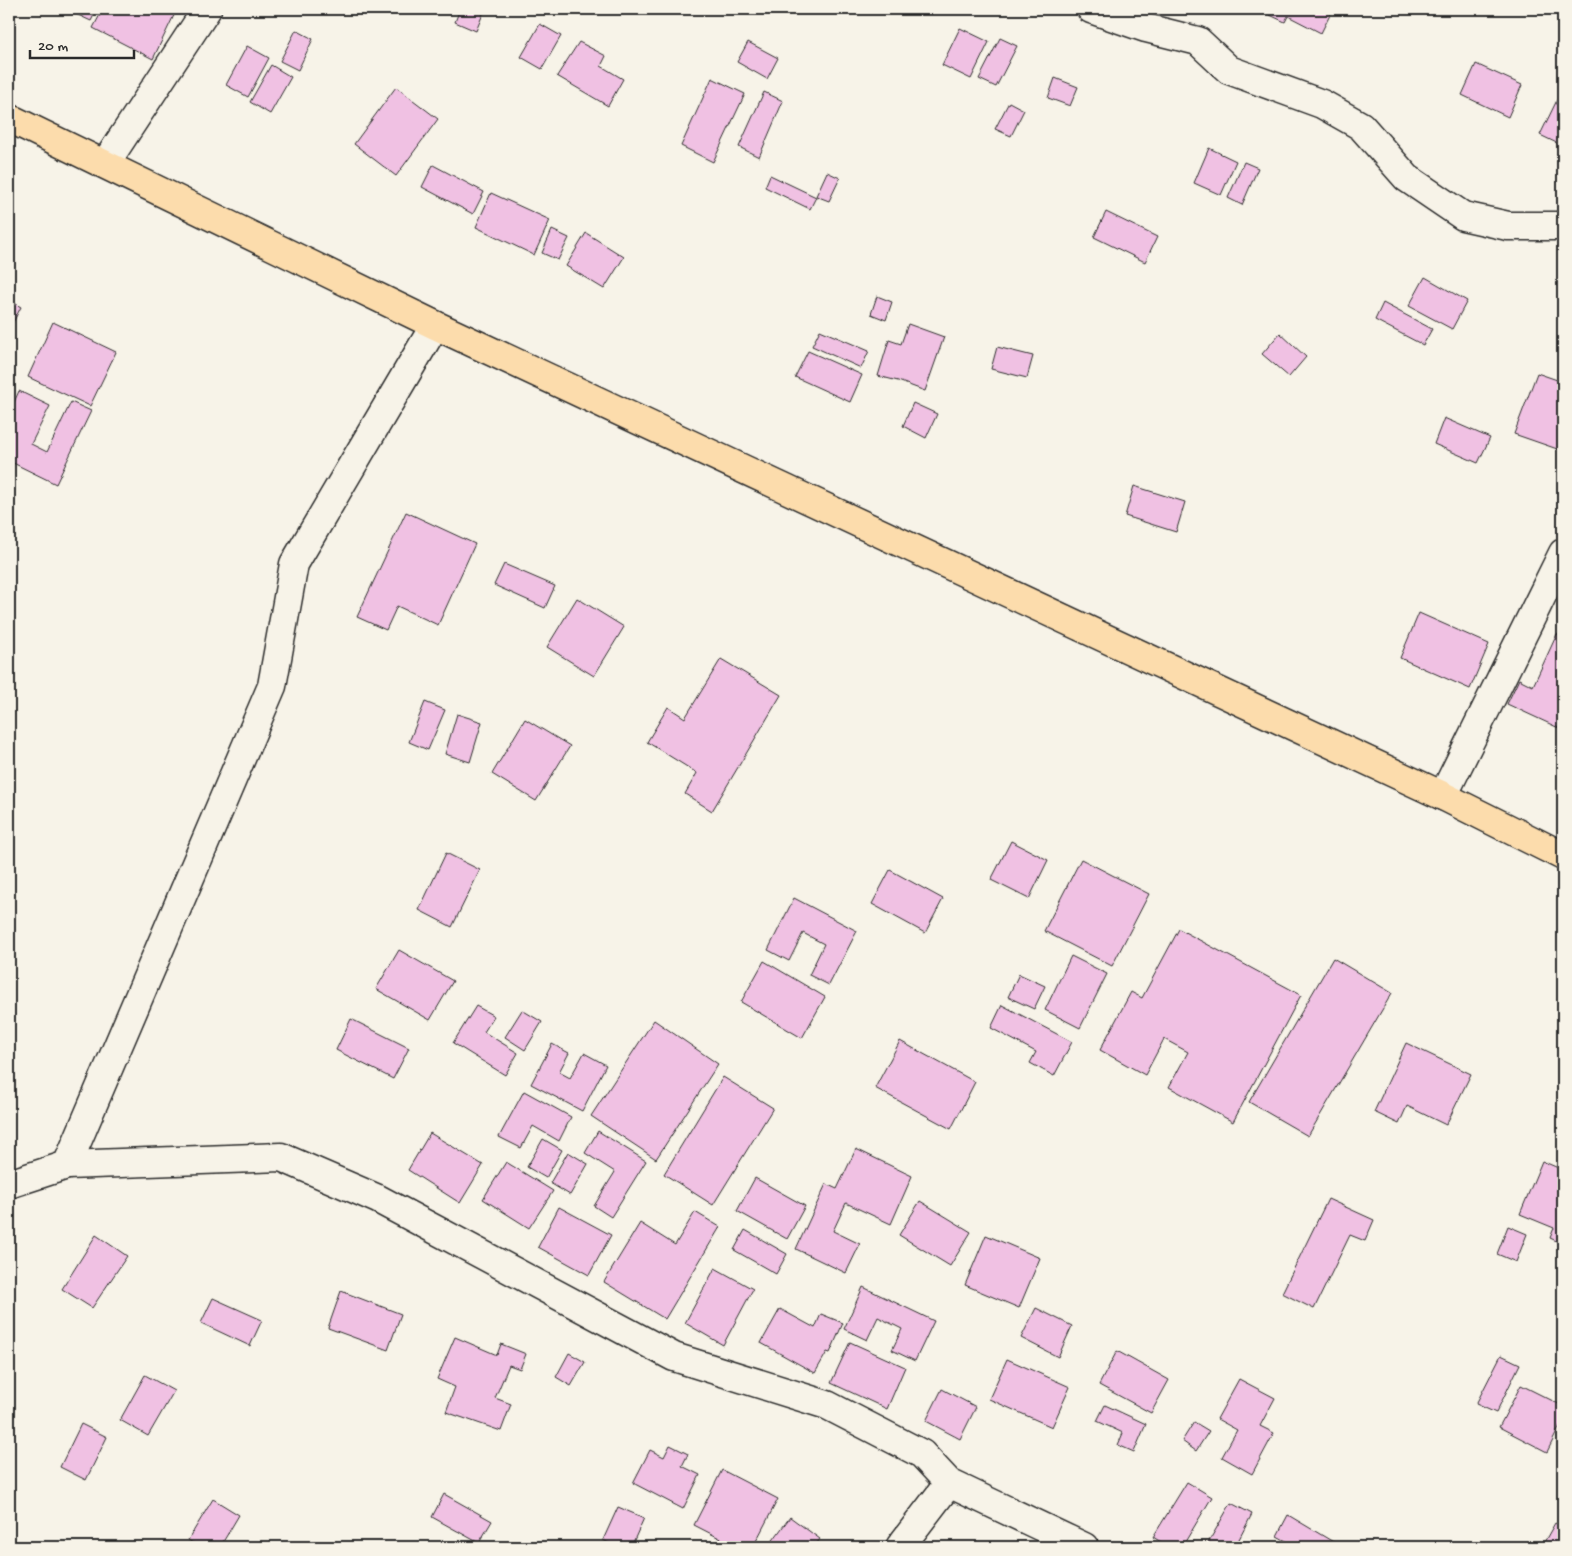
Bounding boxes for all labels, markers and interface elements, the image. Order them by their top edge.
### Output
scale bar [30,28,134,60]
text: 20 m [38,38,68,56]

